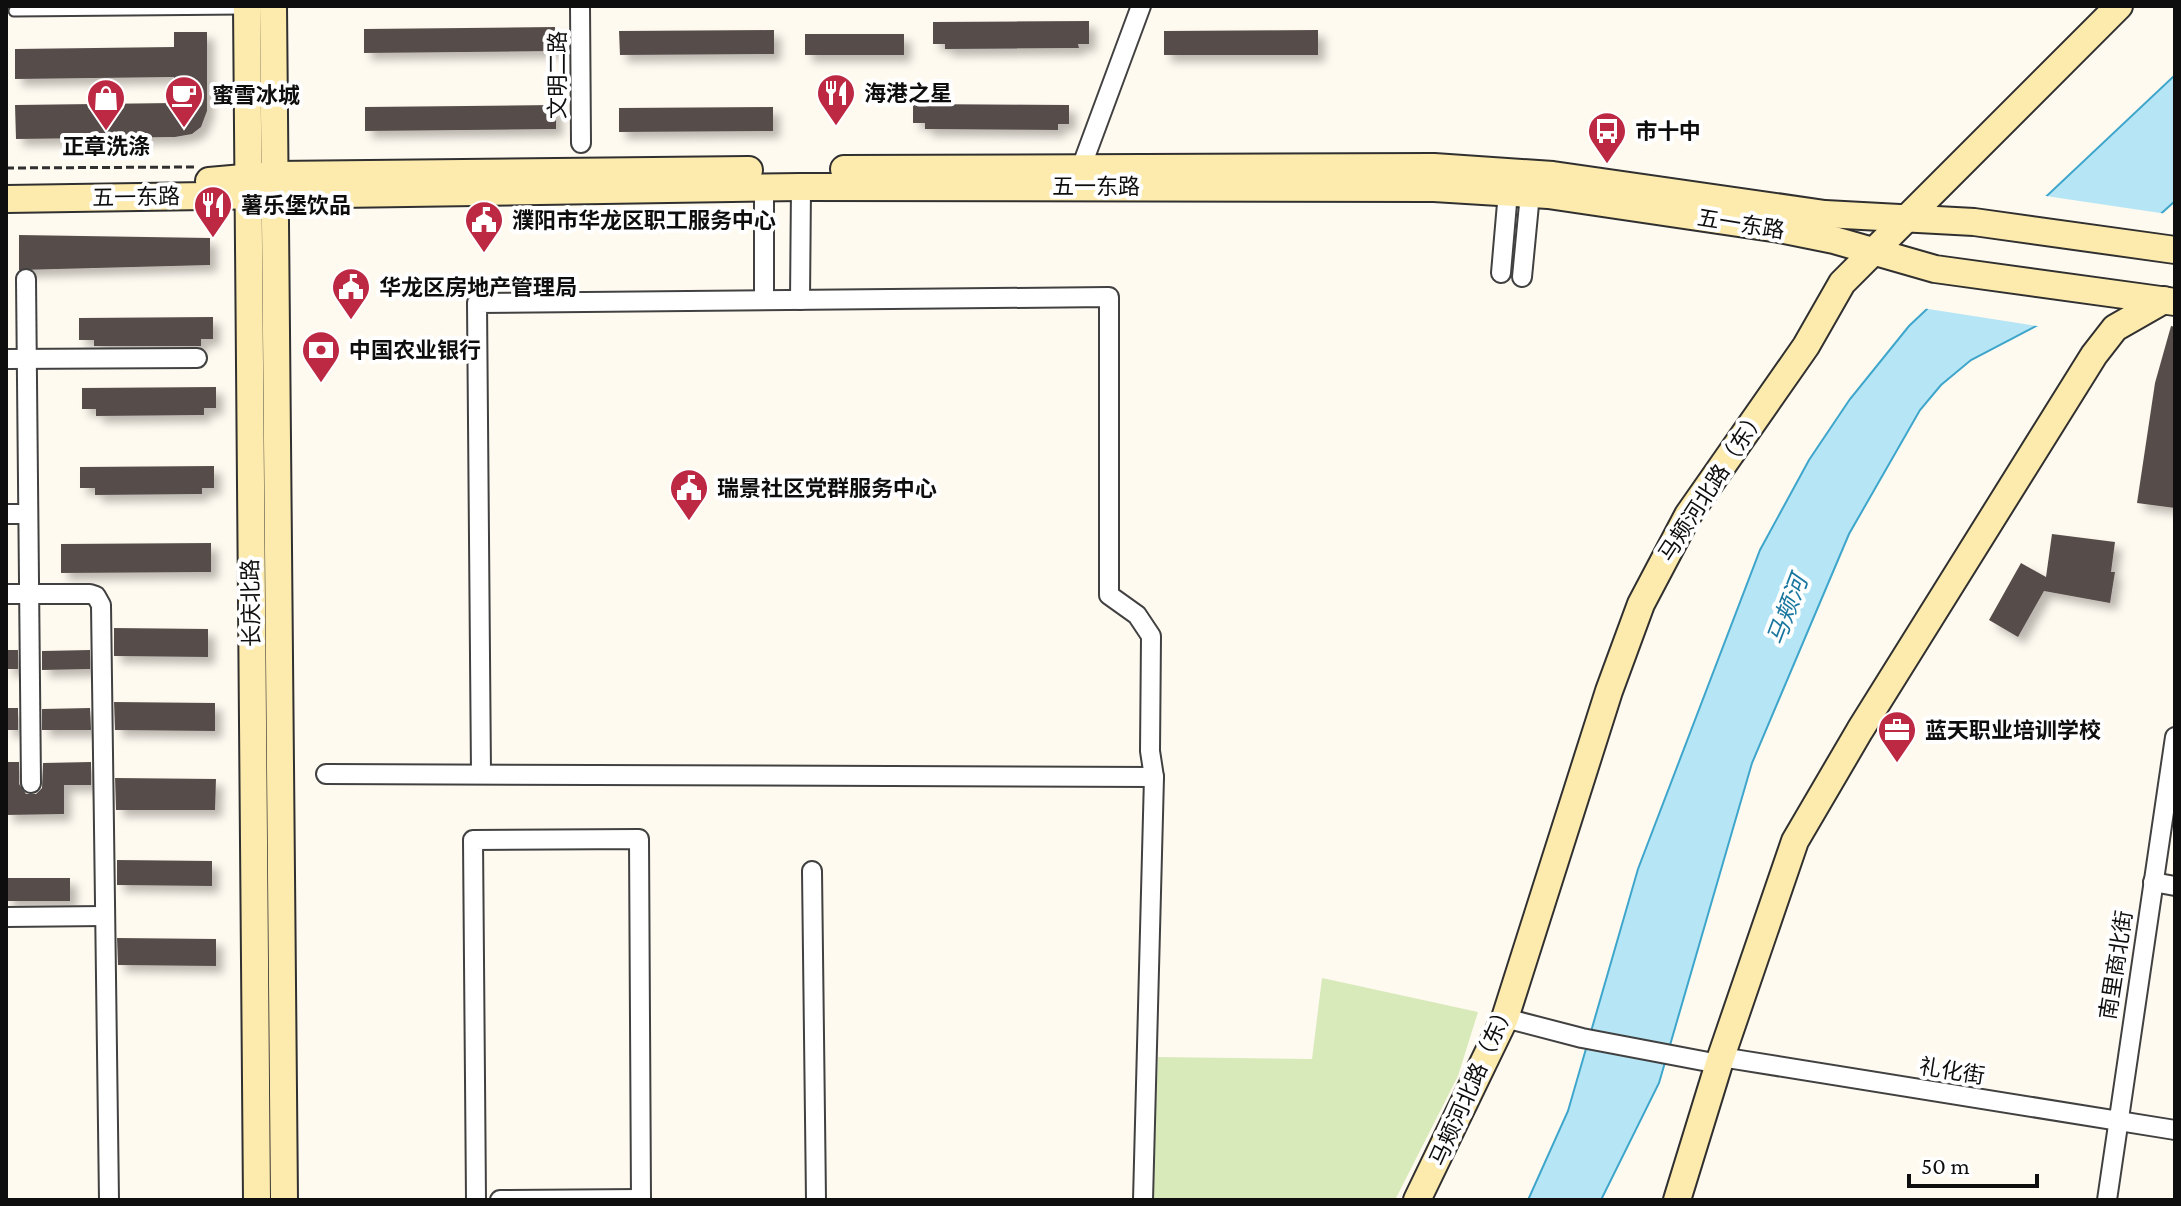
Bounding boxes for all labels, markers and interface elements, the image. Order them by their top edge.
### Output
street label: 文明二路 [545,31,570,119]
restaurant icon: 海港之星 [815,72,857,127]
cafe icon: 蜜雪冰城 [163,74,205,129]
shop icon: 正章洗涤 [85,77,127,132]
place label: 海港之星 [864,81,952,106]
place label: 蜜雪冰城 [212,83,300,108]
bus stop icon: 市十中 [1586,110,1628,165]
place label: 市十中 [1635,119,1701,144]
place label: 正章洗涤 [62,134,150,159]
street label: 五一东路 [1052,174,1140,199]
street label: 五一东路 [92,184,180,210]
restaurant icon: 薯乐堡饮品 [192,184,234,239]
place label: 薯乐堡饮品 [241,193,351,218]
public building icon: 濮阳市华龙区职工服务中心 [463,199,505,254]
street label: 五一东路 [1696,205,1786,243]
place label: 濮阳市华龙区职工服务中心 [512,208,776,233]
public building icon: 华龙区房地产管理局 [330,266,372,321]
place label: 华龙区房地产管理局 [379,275,577,300]
bank icon: 中国农业银行 [300,329,342,384]
place label: 中国农业银行 [349,338,481,363]
street label: 马颊河北路（东） [1654,404,1770,566]
public building icon: 瑞景社区党群服务中心 [668,467,710,522]
place label: 瑞景社区党群服务中心 [717,476,937,501]
street label: 长庆北路 [238,559,264,647]
water label: 马颊河 [1761,568,1814,648]
office icon: 蓝天职业培训学校 [1876,709,1918,764]
place label: 蓝天职业培训学校 [1925,718,2101,743]
street label: 南里商北街 [2095,909,2137,1021]
street label: 马颊河北路（东） [1425,999,1519,1169]
street label: 礼化街 [1917,1053,1987,1089]
scale bar [1909,1138,2037,1188]
text: 50 m [1921,1152,1970,1179]

